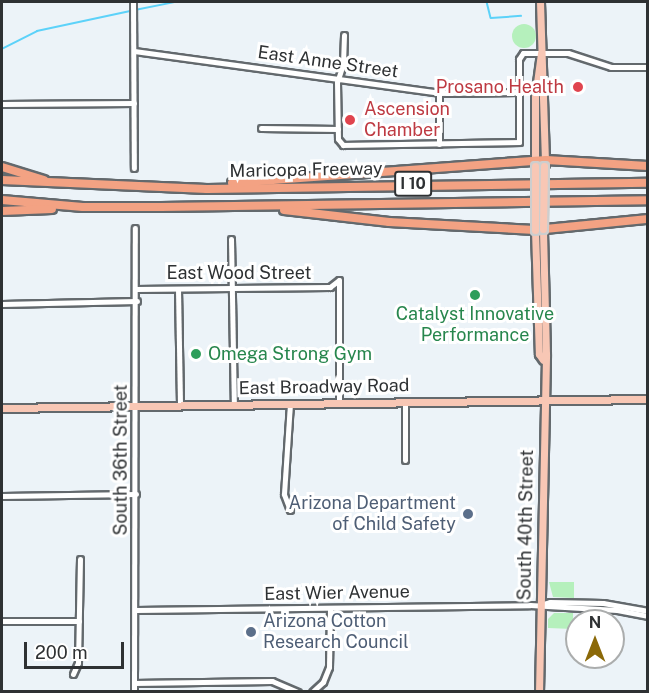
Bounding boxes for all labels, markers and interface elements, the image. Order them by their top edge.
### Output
street label: East Anne Street [256,41,400,83]
place label: Prosano Health [436,76,564,98]
marker: Prosano Health [569,78,587,96]
place label: Ascension Chamber [364,99,450,142]
marker: Ascension Chamber [341,111,359,129]
street label: Maricopa Freeway [229,158,383,182]
road number: I 10 [394,171,432,197]
street label: East Wood Street [166,262,312,284]
marker: Catalyst Innovative Performance [468,288,482,302]
place label: Catalyst Innovative Performance [396,304,554,346]
place label: Omega Strong Gym [208,343,372,365]
marker: Omega Strong Gym [189,347,203,361]
street label: East Broadway Road [238,375,410,399]
street label: South 36th Street [110,384,132,536]
street label: South 40th Street [514,449,538,601]
place label: Arizona Department of Child Safety [289,493,456,536]
marker: Arizona Department of Child Safety [461,507,475,521]
street label: East Wier Avenue [264,581,410,605]
north arrow [565,609,625,669]
place label: Arizona Cotton Research Council [263,611,409,654]
text: N [589,613,601,632]
marker: Arizona Cotton Research Council [244,625,258,639]
scale bar [27,630,128,668]
text: 200 m [35,642,88,663]

